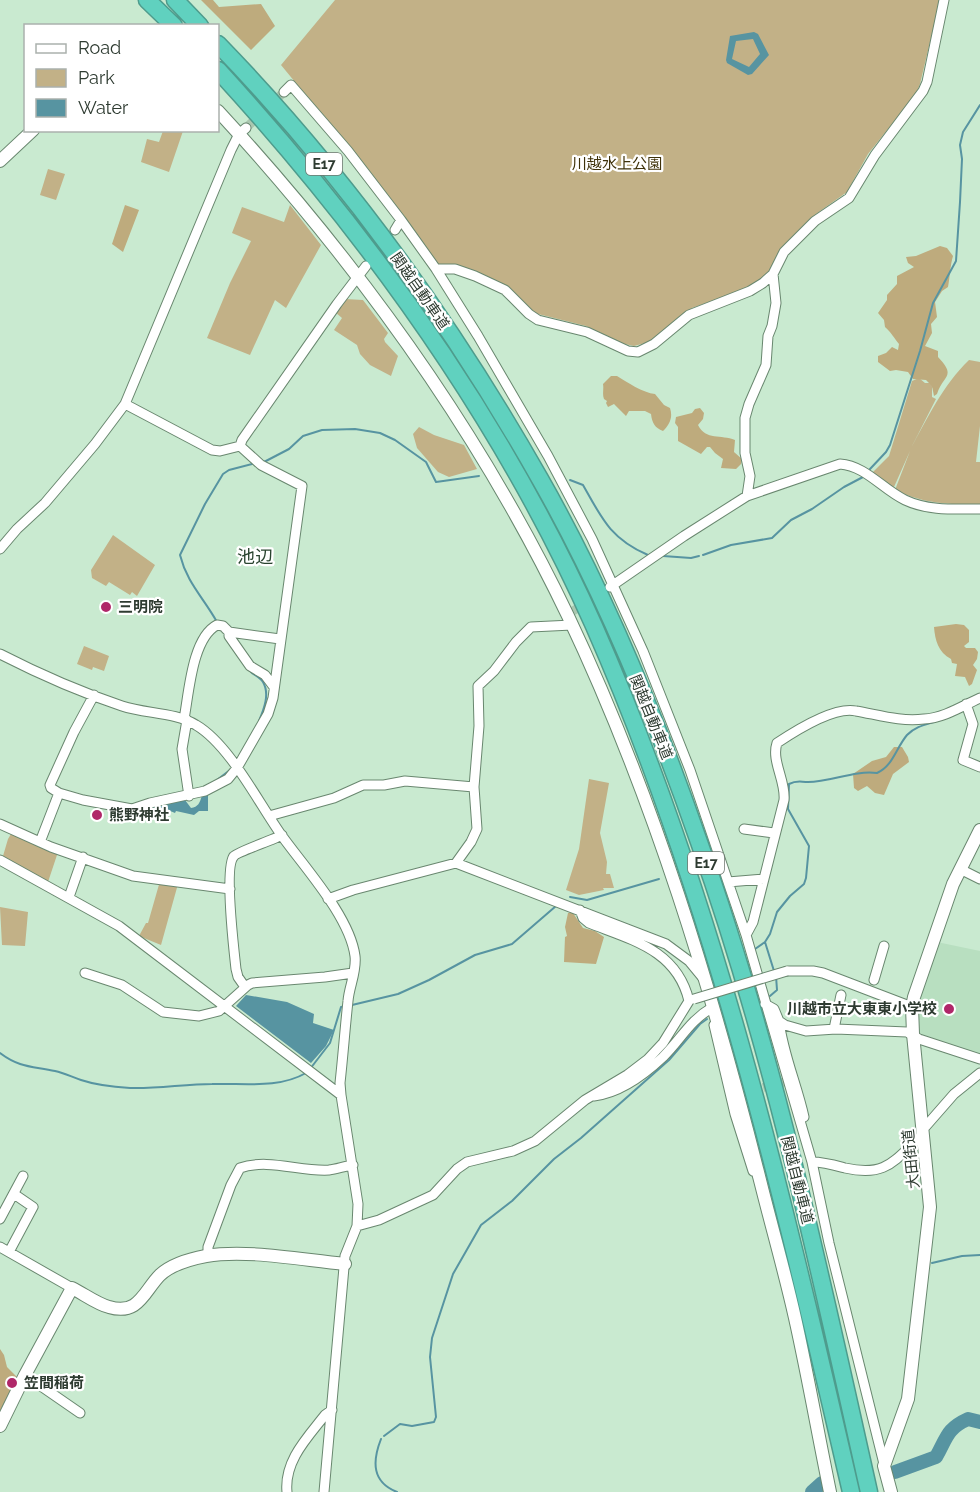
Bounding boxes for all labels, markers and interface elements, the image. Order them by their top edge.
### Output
legend [24,24,219,132]
text: Road [78,37,121,58]
text: Park [78,67,115,88]
text: Water [78,97,129,118]
road number: E17 [306,153,342,175]
park label: 川越水上公園 [572,155,662,173]
street label: 関越自動車道 [387,249,453,333]
district label: 池辺 [237,546,273,567]
place label: 三明院 [118,598,163,616]
marker: 三明院 [99,600,113,614]
street label: 関越自動車道 [626,672,676,762]
place label: 熊野神社 [109,806,169,824]
marker: 熊野神社 [90,808,104,822]
road number: E17 [688,852,724,874]
place label: 川越市立大東東小学校 [787,1000,937,1018]
marker: 川越市立大東東小学校 [942,1002,956,1016]
street label: 大田街道 [899,1128,923,1190]
street label: 関越自動車道 [777,1134,817,1226]
place label: 笠間稲荷 [24,1374,84,1392]
marker: 笠間稲荷 [5,1376,19,1390]

